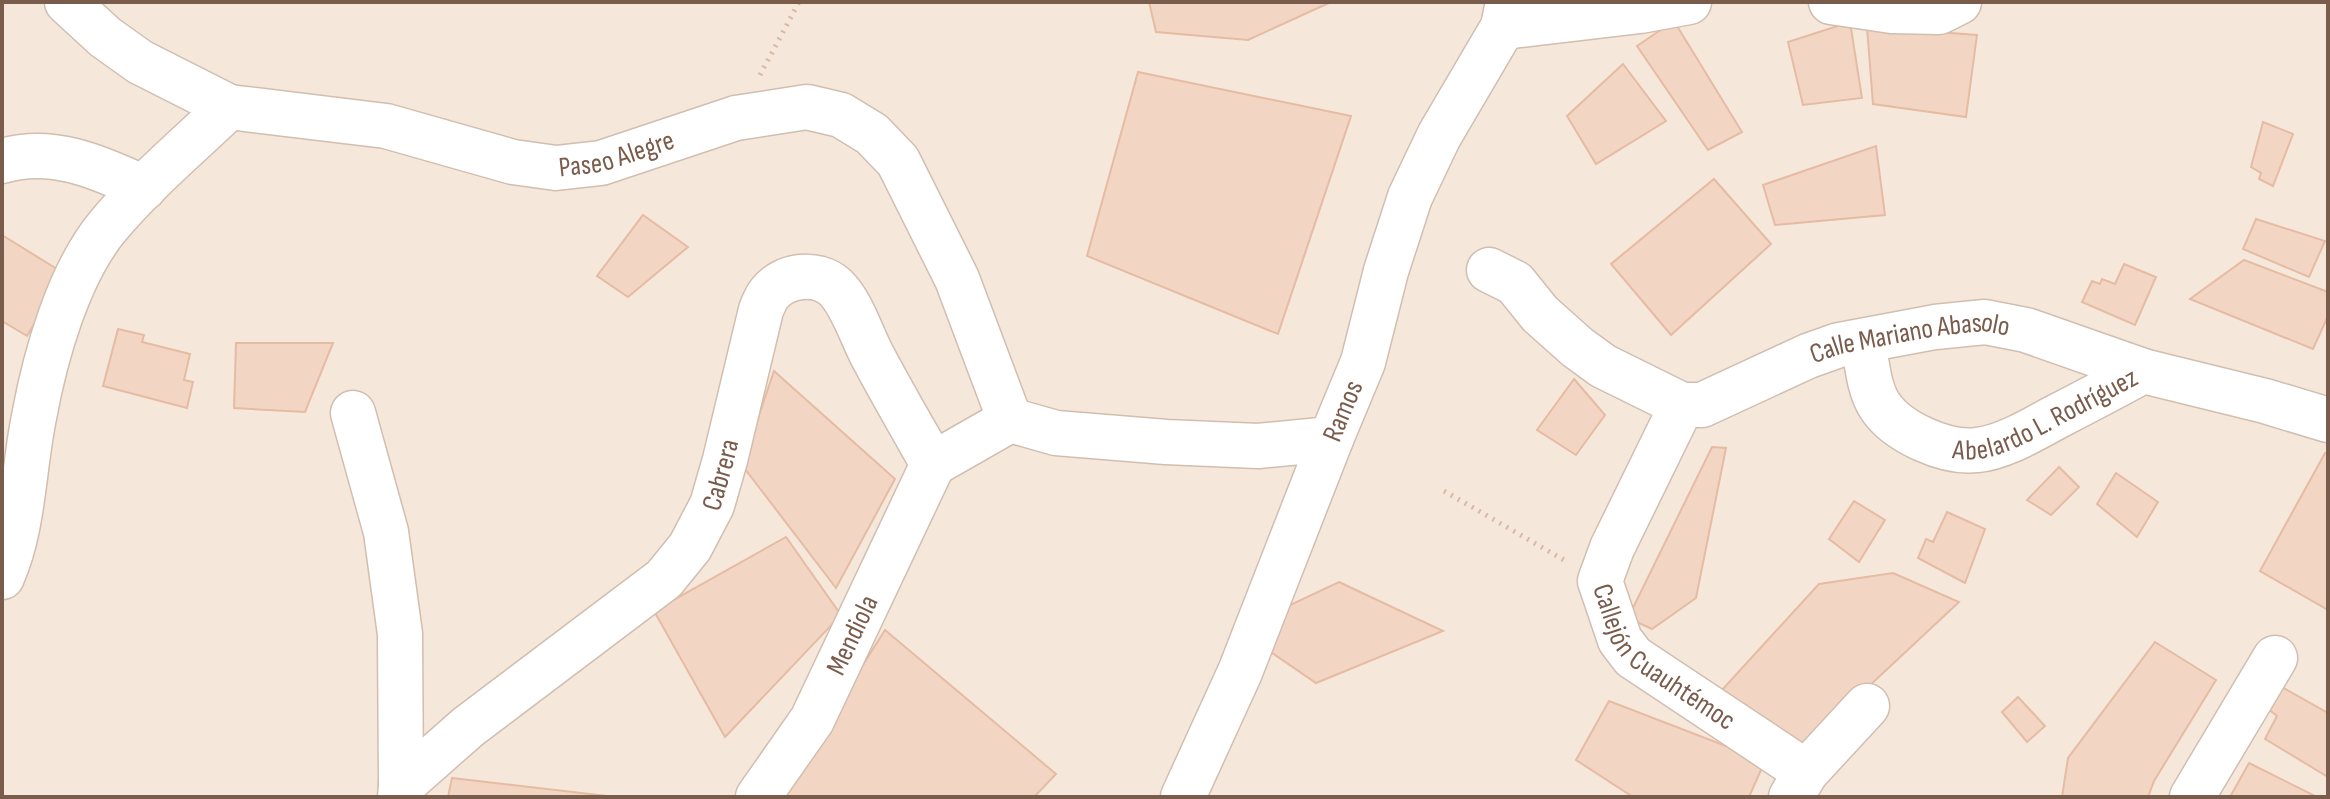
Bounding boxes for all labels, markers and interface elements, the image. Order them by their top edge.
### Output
street label: Paseo Alegre [557,123,678,184]
street label: Calle Mariano Abasolo [1805,305,2013,371]
street label: Abelardo L. Rodríguez [1950,361,2143,467]
street label: Ramos [1315,375,1370,446]
street label: Cabrera [695,436,746,514]
street label: Callejón Cuauhtémoc [1586,580,1742,737]
street label: Mendiola [819,590,885,680]

